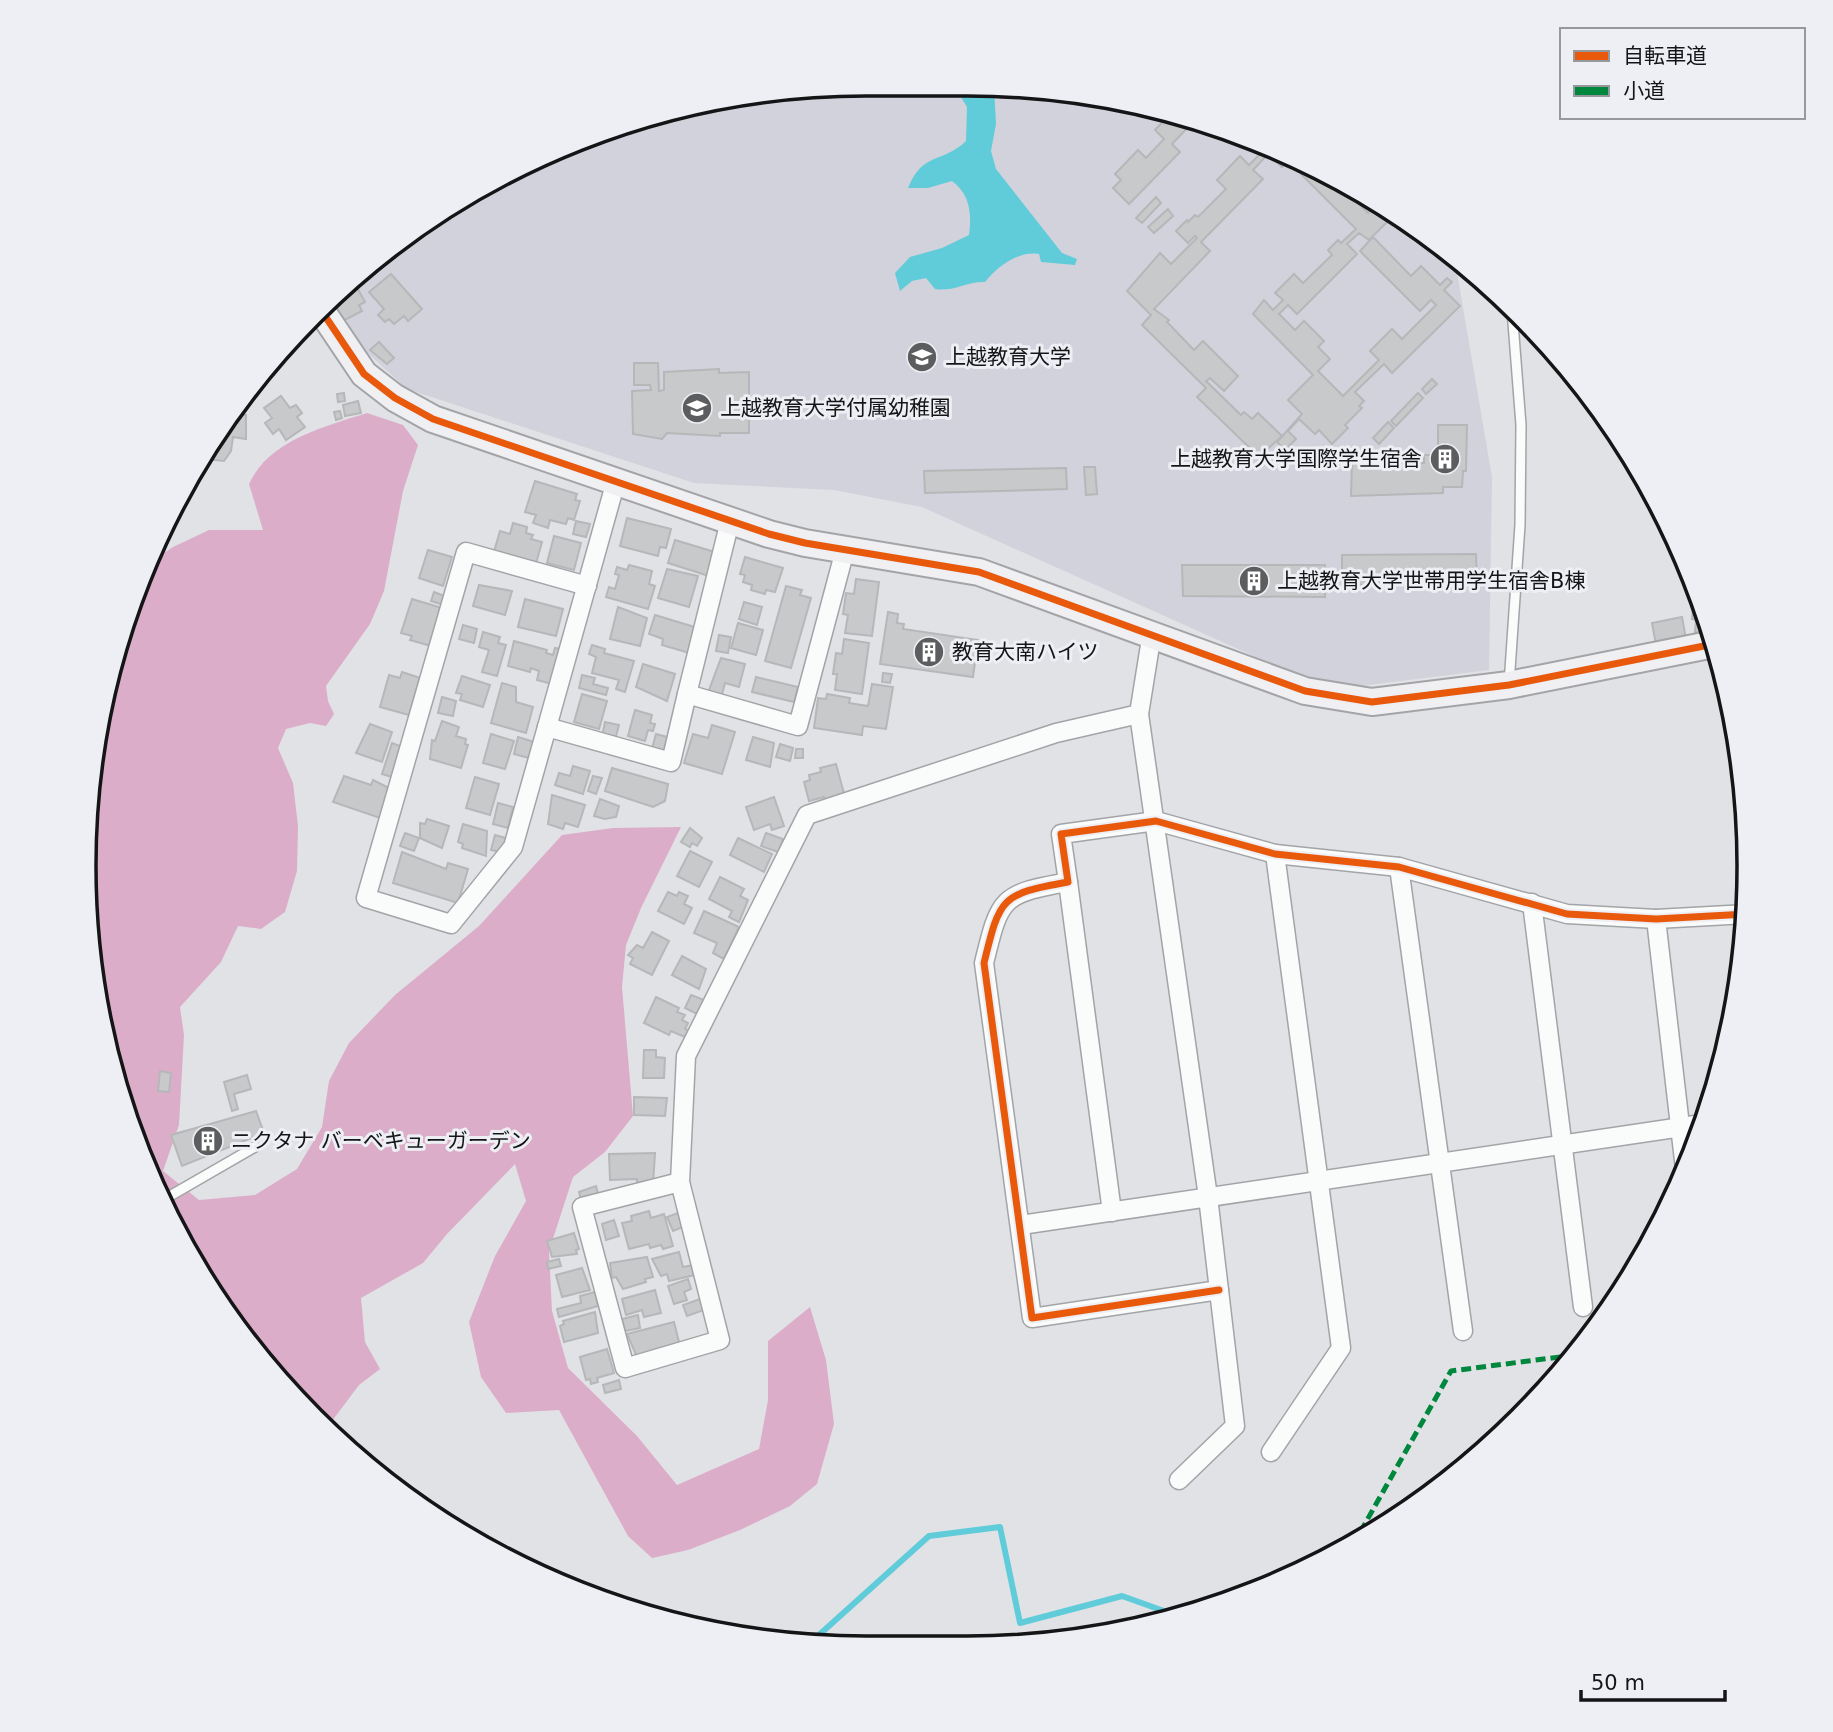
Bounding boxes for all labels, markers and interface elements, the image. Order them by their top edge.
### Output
legend [1560,28,1805,119]
text: 自転車道 [1623,44,1707,68]
text: 小道 [1623,79,1665,103]
school or university icon: 上越教育大学 [905,340,939,374]
place label: 上越教育大学 [945,345,1071,369]
school or university icon: 上越教育大学付属幼稚園 [680,391,714,425]
place label: 上越教育大学付属幼稚園 [720,396,951,420]
building icon: 上越教育大学国際学生宿舎 [1428,442,1462,476]
place label: 上越教育大学国際学生宿舎 [1170,447,1422,471]
building icon: 上越教育大学世帯用学生宿舎B棟 [1237,564,1271,598]
place label: 上越教育大学世帯用学生宿舎B棟 [1277,569,1585,593]
building icon: 教育大南ハイツ [912,635,946,669]
place label: 教育大南ハイツ [952,640,1099,664]
building icon: ニクタナ バーベキューガーデン [191,1124,225,1158]
place label: ニクタナ バーベキューガーデン [231,1129,531,1153]
scale bar [1581,1658,1724,1702]
text: 50 m [1591,1671,1645,1695]

